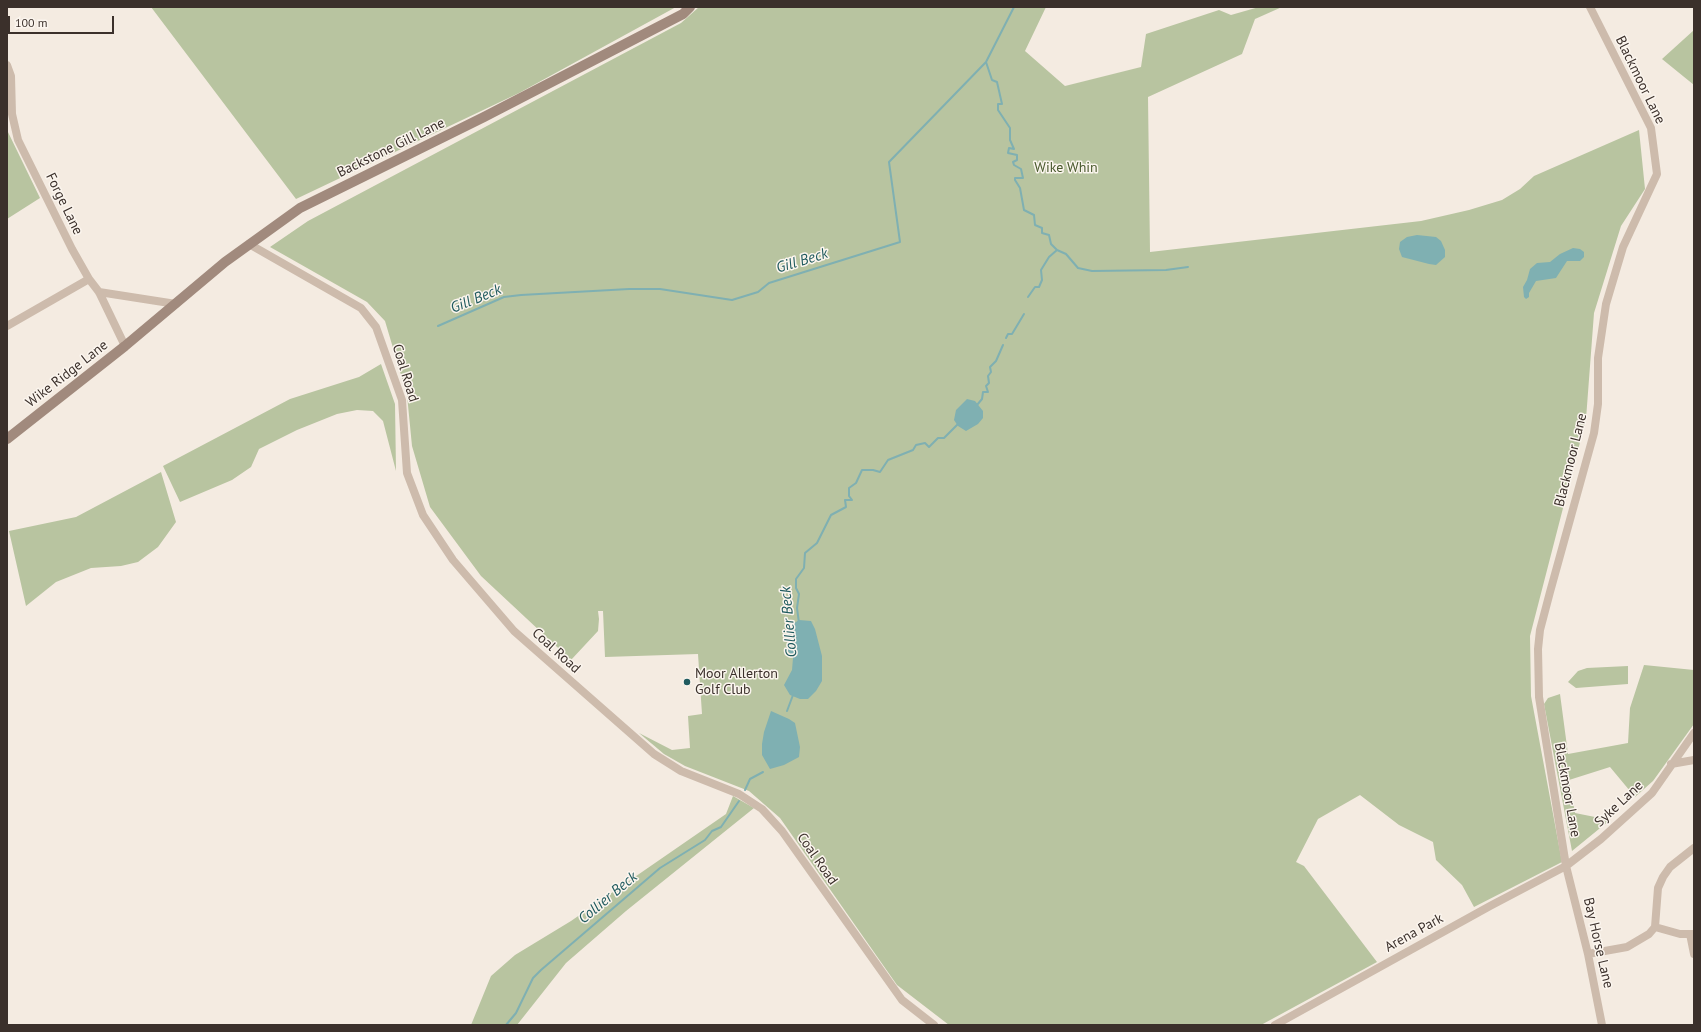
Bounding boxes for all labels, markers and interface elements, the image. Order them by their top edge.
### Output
scale bar [10,8,116,34]
text: 100 m [15,15,48,30]
street label: Blackmoor Lane [1611,33,1669,127]
street label: Backstone Gill Lane [334,115,448,181]
park label: Wike Whin [1034,160,1098,176]
street label: Forge Lane [42,170,86,238]
water label: Gill Beck [774,245,830,277]
water label: Gill Beck [448,281,504,317]
street label: Wike Ridge Lane [23,337,111,411]
street label: Coal Road [388,342,422,404]
street label: Blackmoor Lane [1551,412,1591,508]
water label: Collier Beck [777,586,801,658]
street label: Coal Road [528,625,584,677]
place label: Moor Allerton Golf Club [695,666,778,698]
marker: Moor Allerton Golf Club [682,677,692,687]
street label: Blackmoor Lane [1550,741,1584,839]
street label: Syke Lane [1591,777,1647,831]
street label: Coal Road [793,830,841,888]
water label: Collier Beck [575,868,641,928]
street label: Bay Horse Lane [1579,896,1617,990]
street label: Arena Park [1382,910,1446,956]

